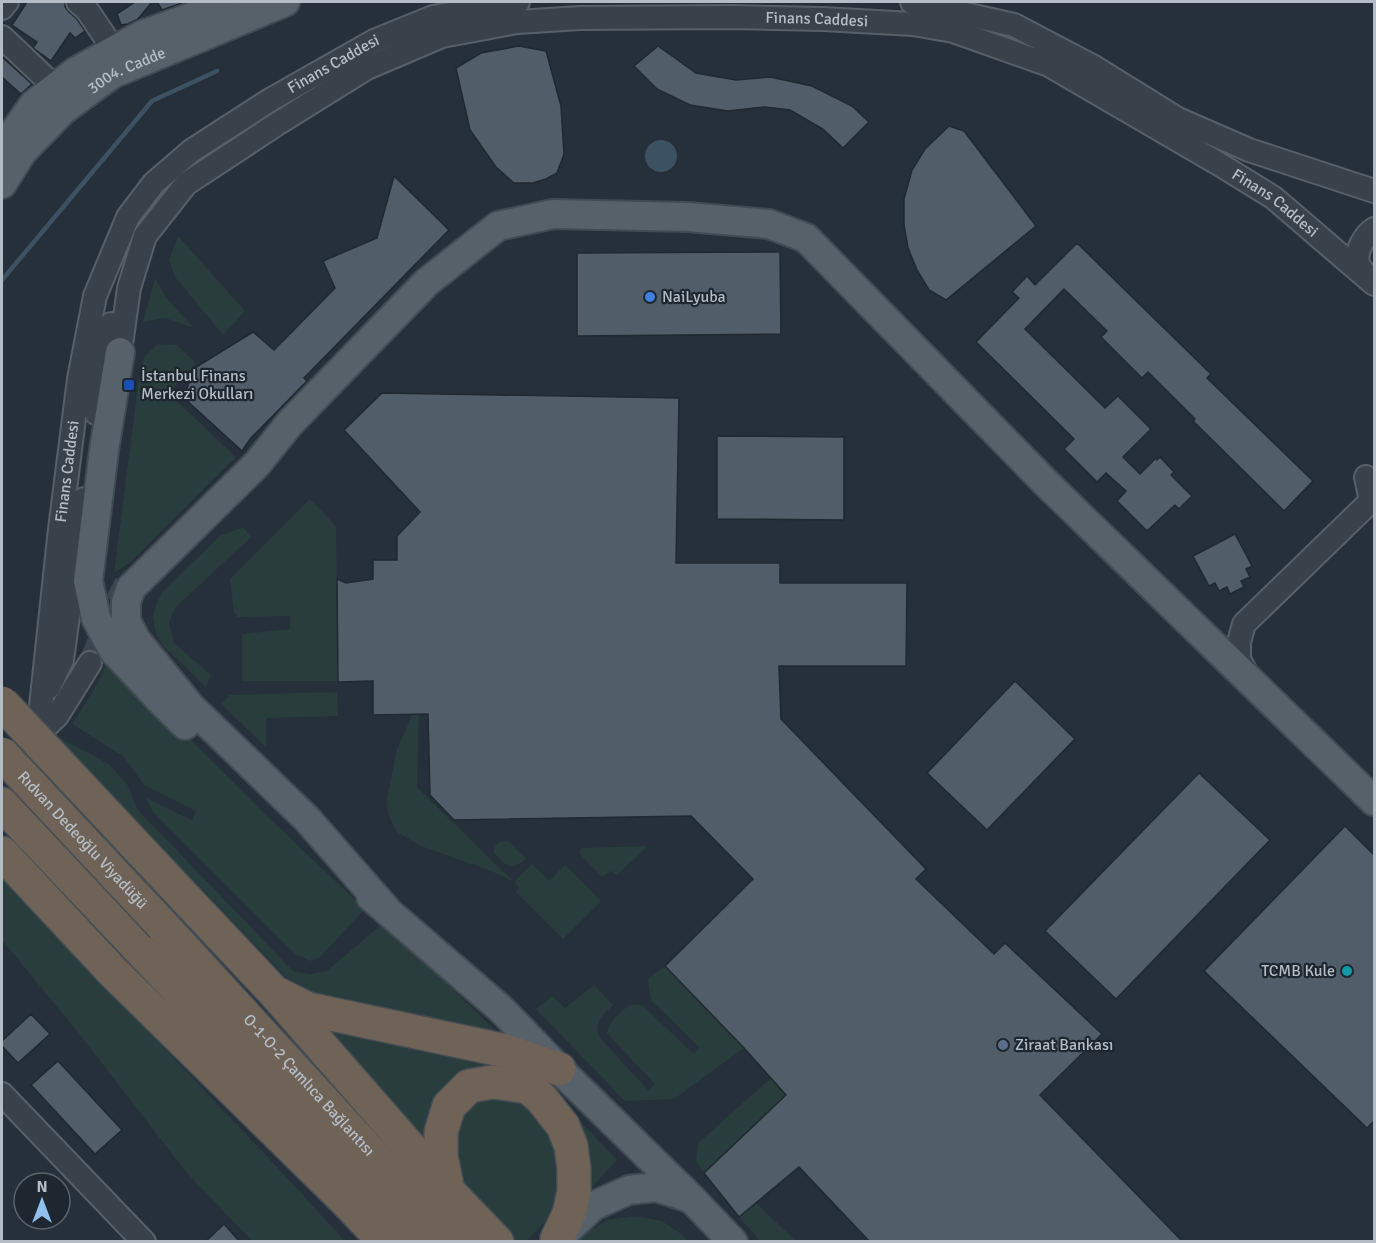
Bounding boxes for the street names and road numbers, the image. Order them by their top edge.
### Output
street label: Finans Caddesi [765,8,869,31]
street label: Finans Caddesi [284,30,382,98]
street label: 3004. Cadde [84,43,169,98]
street label: Finans Caddesi [1228,164,1322,242]
street label: Finans Caddesi [51,419,84,524]
street label: Rıdvan Dedeoğlu Viyadüğü [13,767,152,913]
street label: O-1-O-2 Çamlıca Bağlantısı [239,1010,379,1161]

